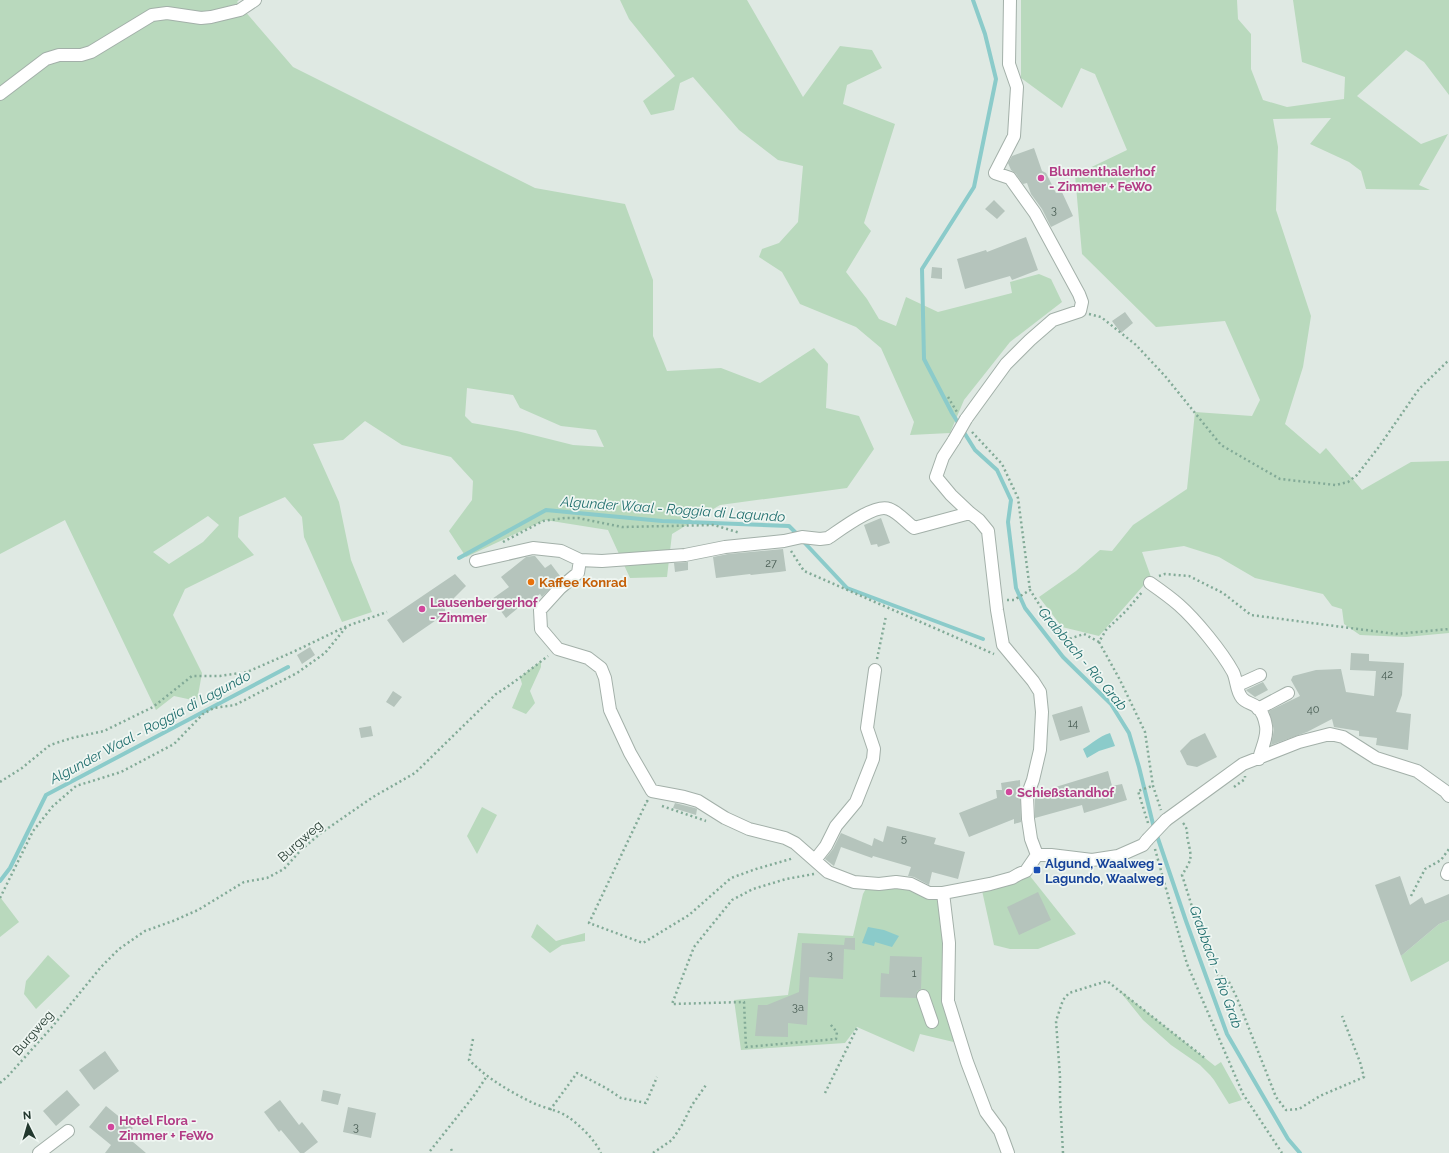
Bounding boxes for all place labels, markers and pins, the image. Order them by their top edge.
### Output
place label: Blumenthalerhof - Zimmer + FeWo [1049,164,1157,194]
marker: Blumenthalerhof - Zimmer + FeWo [1036,173,1046,183]
place label: Kaffee Konrad [539,575,627,590]
marker: Kaffee Konrad [526,577,536,587]
place label: Lausenbergerhof - Zimmer [430,595,539,625]
marker: Lausenbergerhof - Zimmer [417,604,427,614]
place label: Schießstandhof [1017,785,1115,800]
marker: Schießstandhof [1004,787,1014,797]
place label: Algund, Waalweg - Lagundo, Waalweg [1045,856,1164,886]
marker: Algund, Waalweg - Lagundo, Waalweg [1032,865,1042,875]
place label: Hotel Flora - Zimmer + FeWo [119,1113,214,1143]
marker: Hotel Flora - Zimmer + FeWo [106,1122,116,1132]

